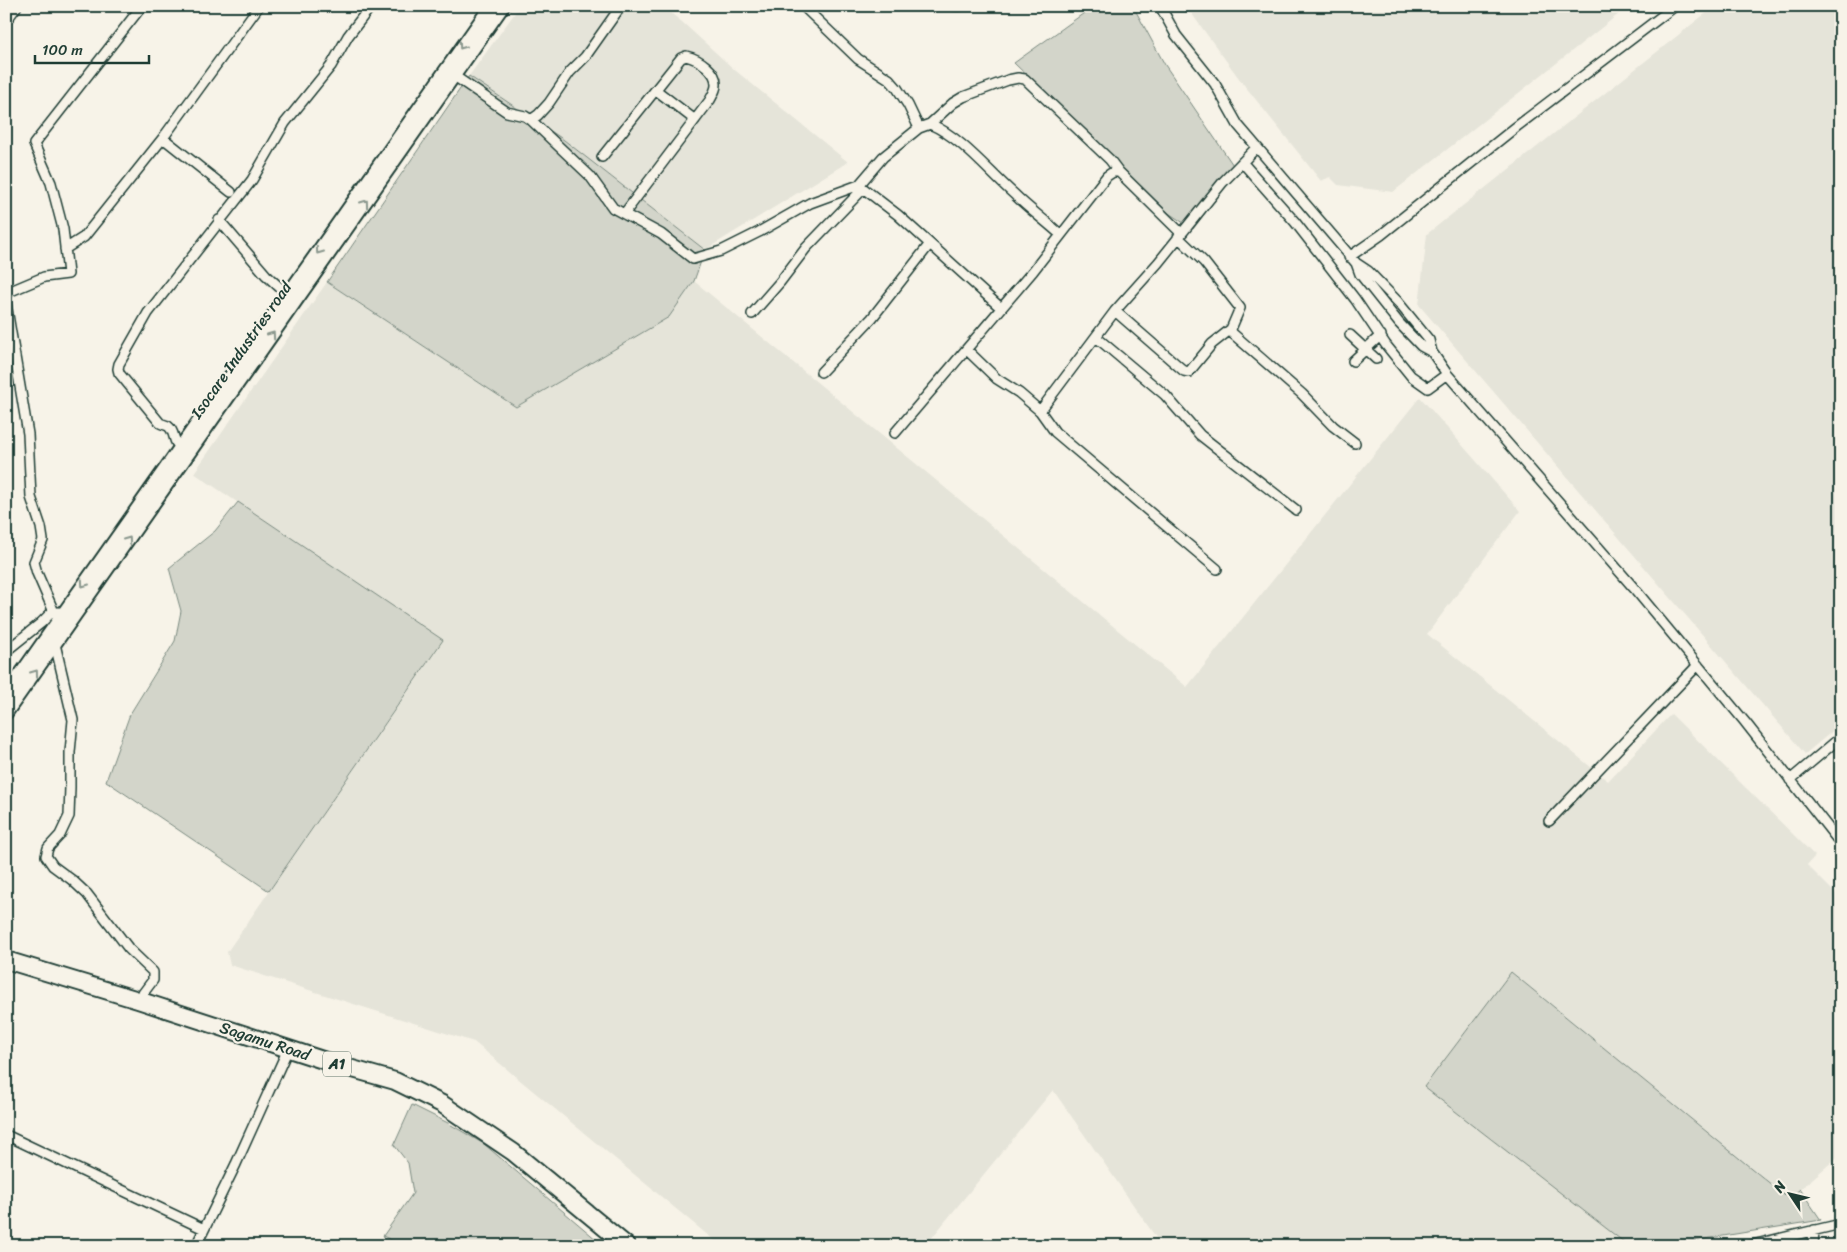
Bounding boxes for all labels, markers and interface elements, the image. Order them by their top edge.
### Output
scale bar [35,32,149,64]
text: 100 m [42,37,83,63]
one-way arrow [460,40,468,49]
one-way arrow [359,199,368,209]
one-way arrow [316,245,325,254]
street label: Isocare Industries road [182,274,300,426]
one-way arrow [266,332,275,341]
one-way arrow [122,536,131,546]
one-way arrow [81,578,90,588]
one-way arrow [29,669,38,679]
street label: Sagamu Road [216,1013,315,1070]
road number: A1 [323,1052,351,1076]
north arrow [1764,1170,1814,1220]
text: N [1766,1175,1793,1199]

